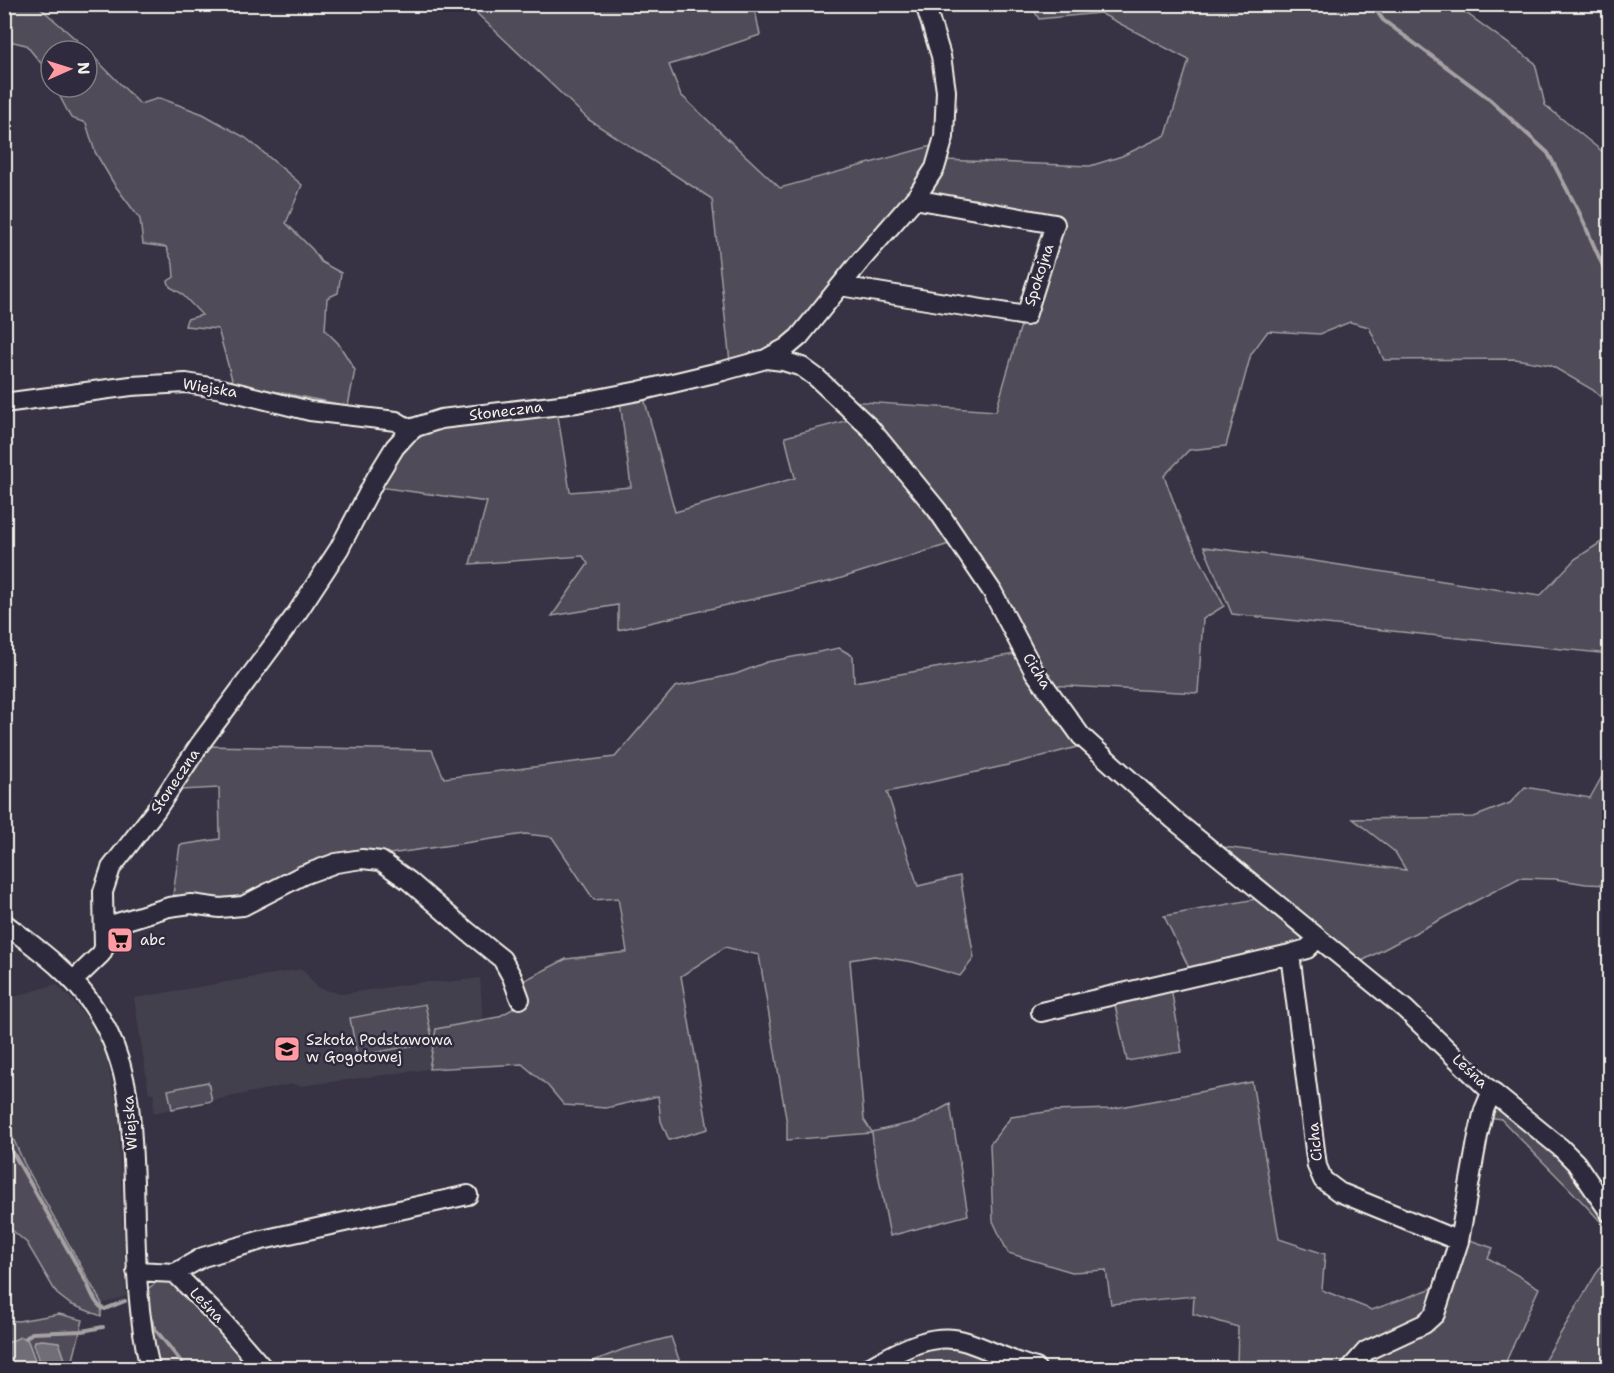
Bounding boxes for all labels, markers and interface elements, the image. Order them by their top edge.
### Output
north arrow [39,39,99,99]
text: N [73,61,94,75]
street label: Spokojna [1019,241,1059,309]
street label: Wiejska [181,374,239,402]
street label: Słoneczna [468,396,545,425]
street label: Cicha [1018,649,1056,693]
street label: Słoneczna [146,744,204,817]
supermarket icon: abc [105,925,135,955]
place label: abc [140,930,166,950]
place label: Szkoła Podstawowa w Gogołowej [306,1030,453,1067]
school or university icon: Szkoła Podstawowa w Gogołowej [272,1034,302,1064]
street label: Leśna [1448,1049,1493,1093]
street label: Wiejska [118,1094,142,1151]
street label: Cicha [1303,1121,1327,1162]
street label: Leśna [185,1283,229,1327]

